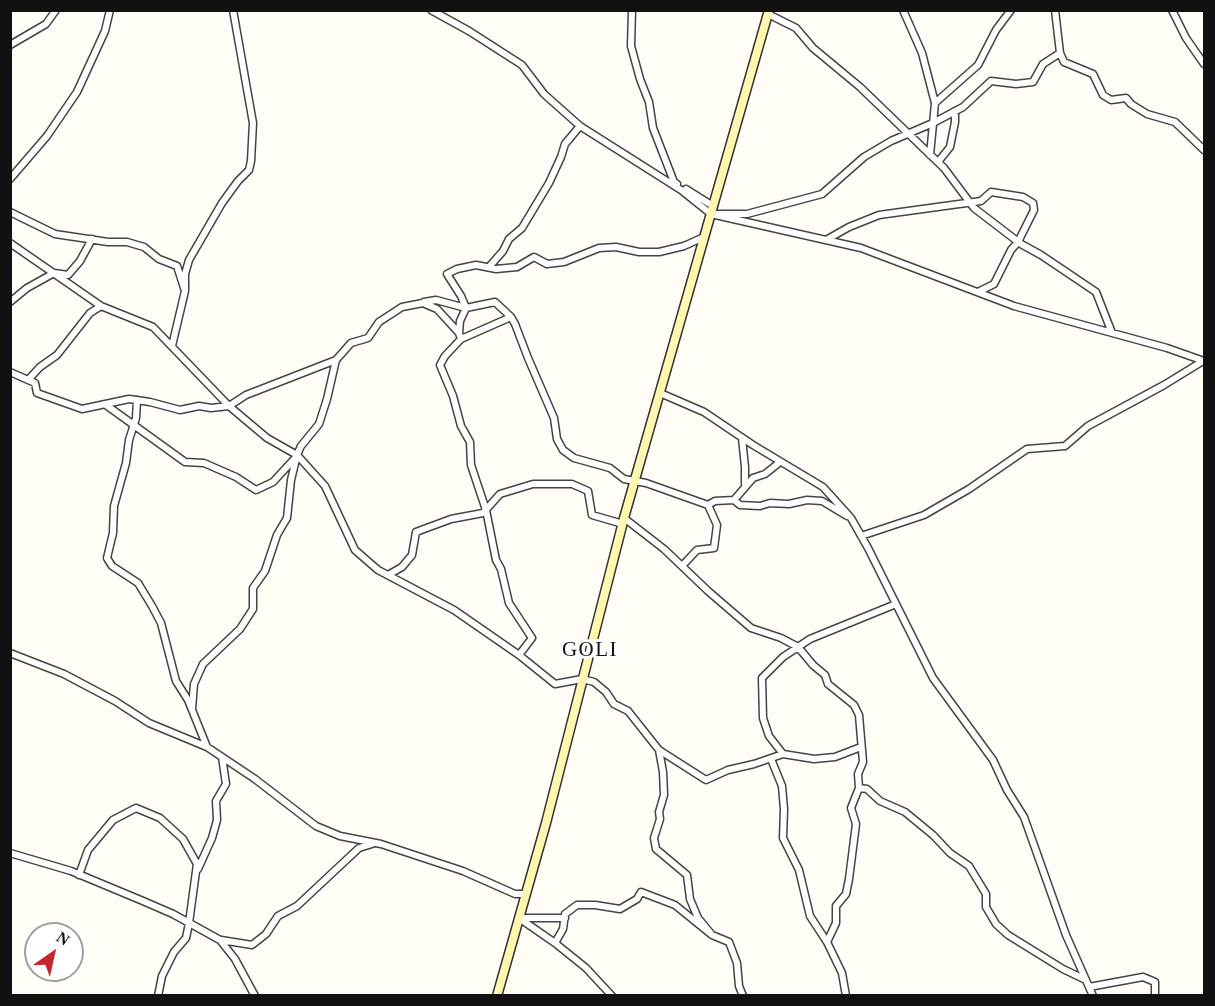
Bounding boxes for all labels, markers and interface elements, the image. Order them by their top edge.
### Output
district label: GOLI [562,637,618,663]
north arrow [24,922,84,982]
text: N [54,928,73,949]

